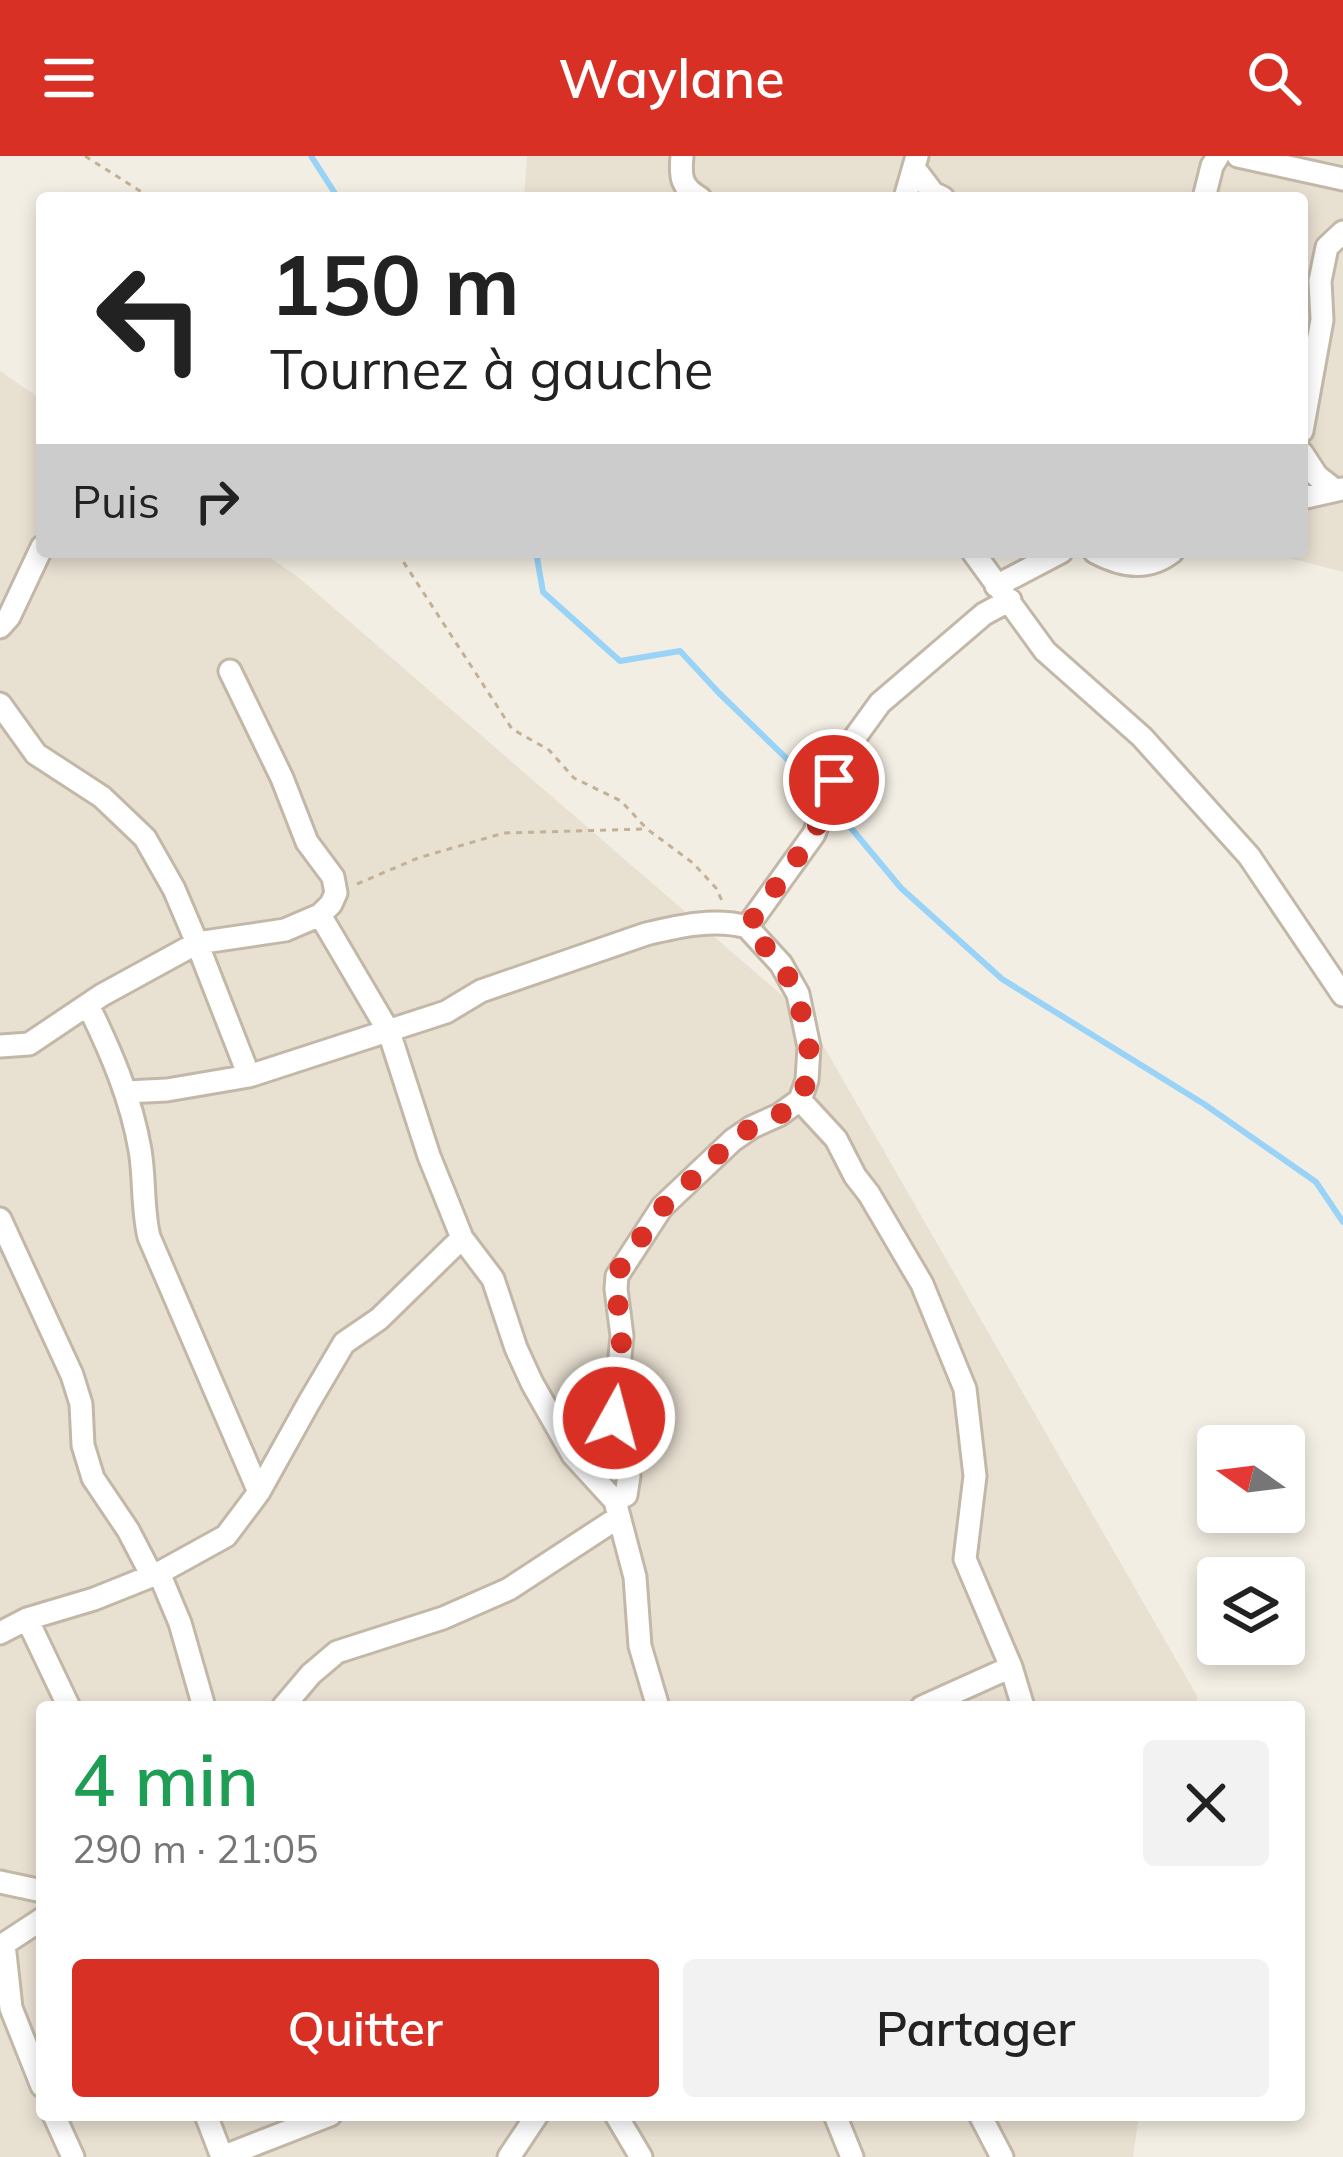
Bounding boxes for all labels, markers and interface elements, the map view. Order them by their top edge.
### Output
text: Waylane [558,44,785,112]
icon: menu [36,45,102,111]
icon: search [1241,45,1307,111]
text: 150 m [270,231,520,336]
icon: left [72,240,228,396]
text: Tournez à gauche [270,335,713,403]
icon: right [184,468,250,534]
text: Puis [72,473,160,529]
pin [783,729,885,831]
icon: arrive [801,747,867,813]
position arrow [551,1355,677,1481]
north arrow [1197,1425,1305,1533]
map controls [1197,1425,1305,1665]
button: layers [1197,1557,1305,1665]
text: 4 min [72,1734,259,1824]
button: close [1143,1740,1269,1866]
text: 290 m · 21:05 [72,1824,318,1873]
button: Quitter [72,1959,659,2097]
button: Partager [683,1959,1269,2097]

